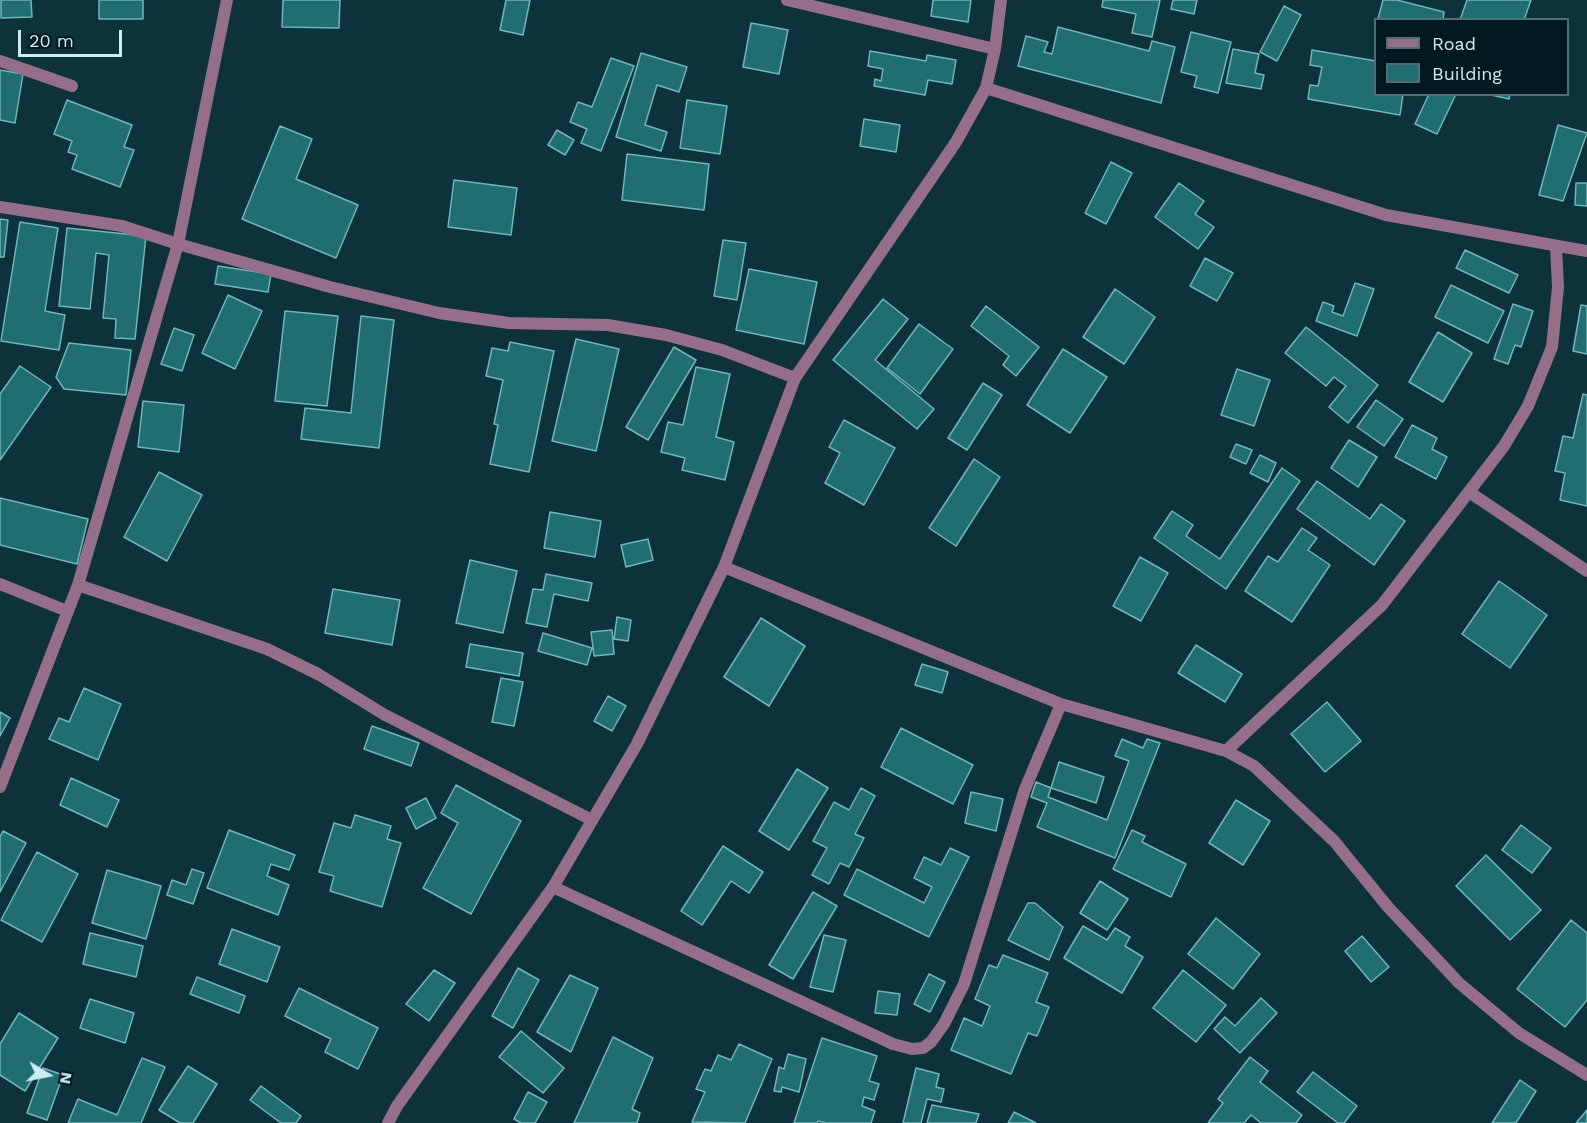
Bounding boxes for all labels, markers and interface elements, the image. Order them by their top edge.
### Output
scale bar [21,18,124,56]
legend [1374,18,1569,96]
text: 20 m [29,30,74,51]
text: Road [1432,33,1476,54]
text: Building [1432,63,1502,84]
north arrow [18,1045,78,1105]
text: N [56,1071,77,1086]

